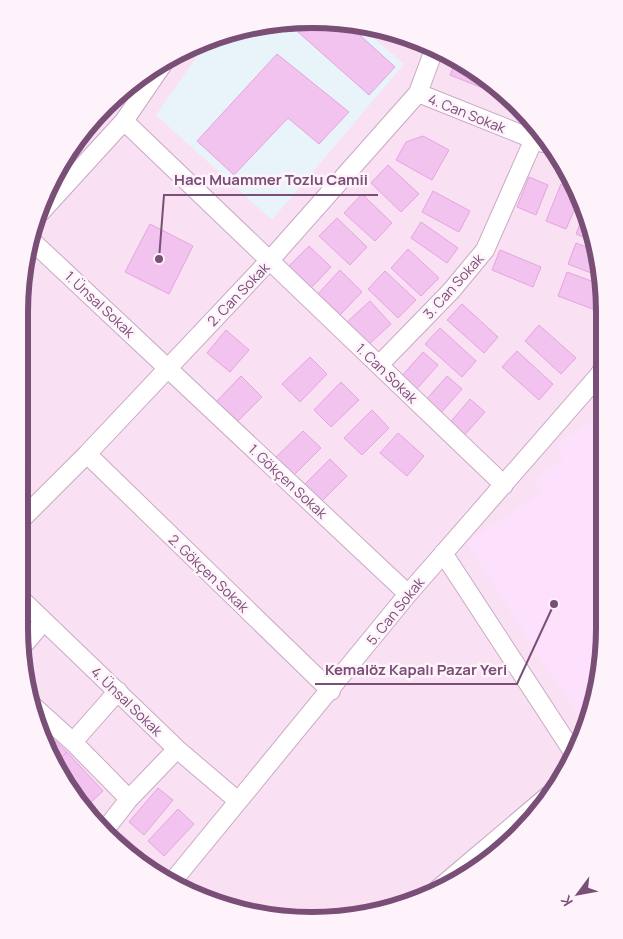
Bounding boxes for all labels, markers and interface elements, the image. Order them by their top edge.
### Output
street label: 4. Can Sokak [426,89,509,138]
callout: Hacı Muammer Tozlu Camii [164,165,378,195]
text: Hacı Muammer Tozlu Camii [174,169,368,190]
street label: 3. Can Sokak [419,249,488,323]
street label: 2. Can Sokak [203,257,274,330]
street label: 1. Ünsal Sokak [61,267,140,342]
street label: 1. Can Sokak [352,339,423,408]
street label: 1. Gökçen Sokak [244,439,332,523]
street label: 2. Gökçen Sokak [165,530,254,617]
street label: 5. Can Sokak [362,572,429,649]
callout: Kemalöz Kapalı Pazar Yeri [315,654,517,684]
text: Kemalöz Kapalı Pazar Yeri [325,659,507,680]
street label: 4. Ünsal Sokak [87,662,168,741]
north arrow [553,869,603,919]
text: K [556,891,577,910]

